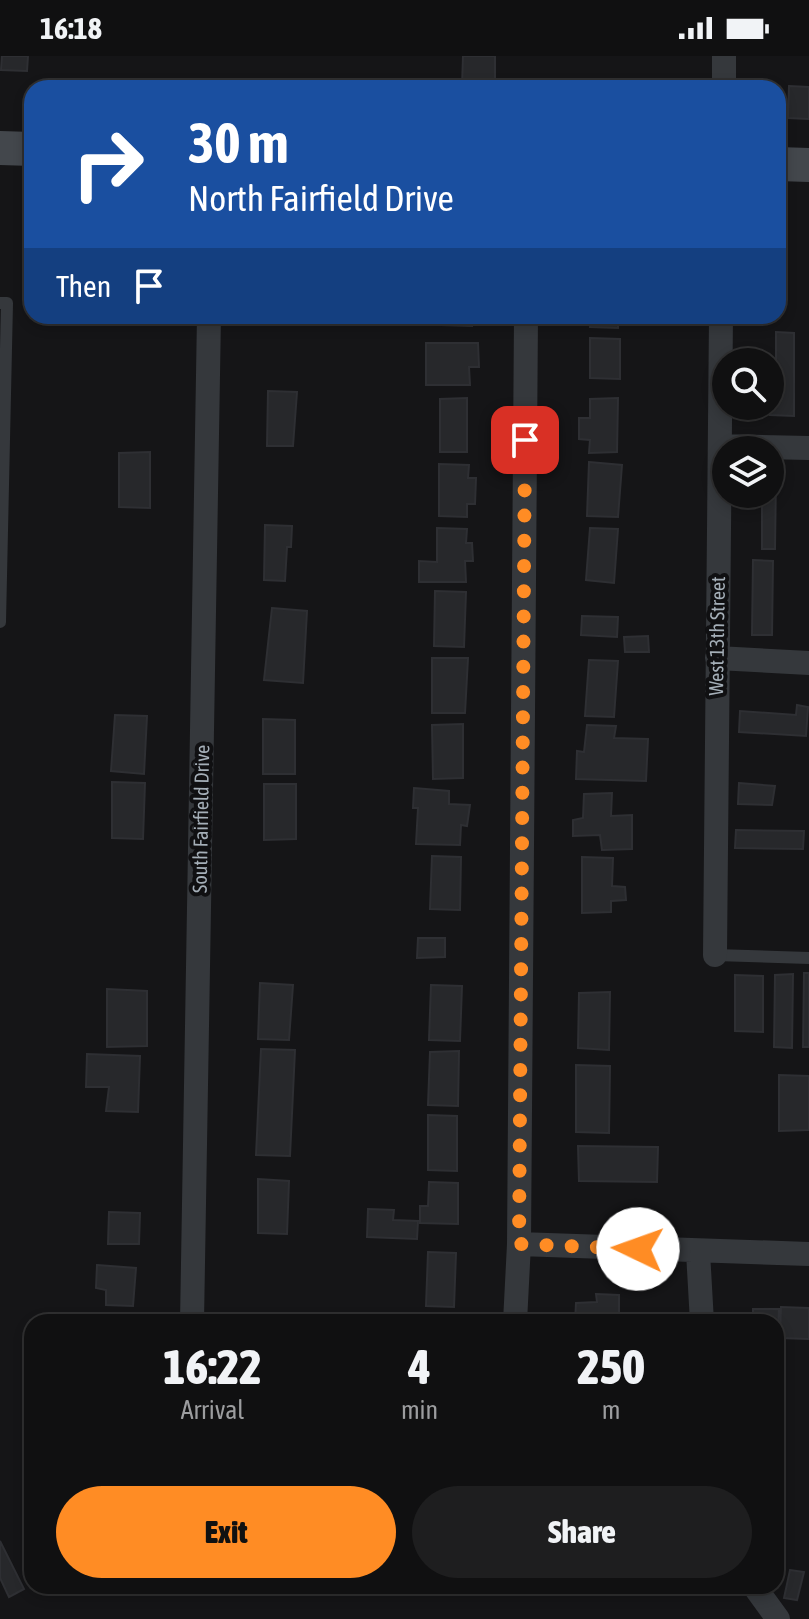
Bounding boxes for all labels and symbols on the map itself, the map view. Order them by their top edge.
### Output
pin [491,406,559,474]
street label: West 13th Street [704,576,729,696]
street label: South Fairfield Drive [188,745,213,893]
position arrow [596,1207,680,1291]

